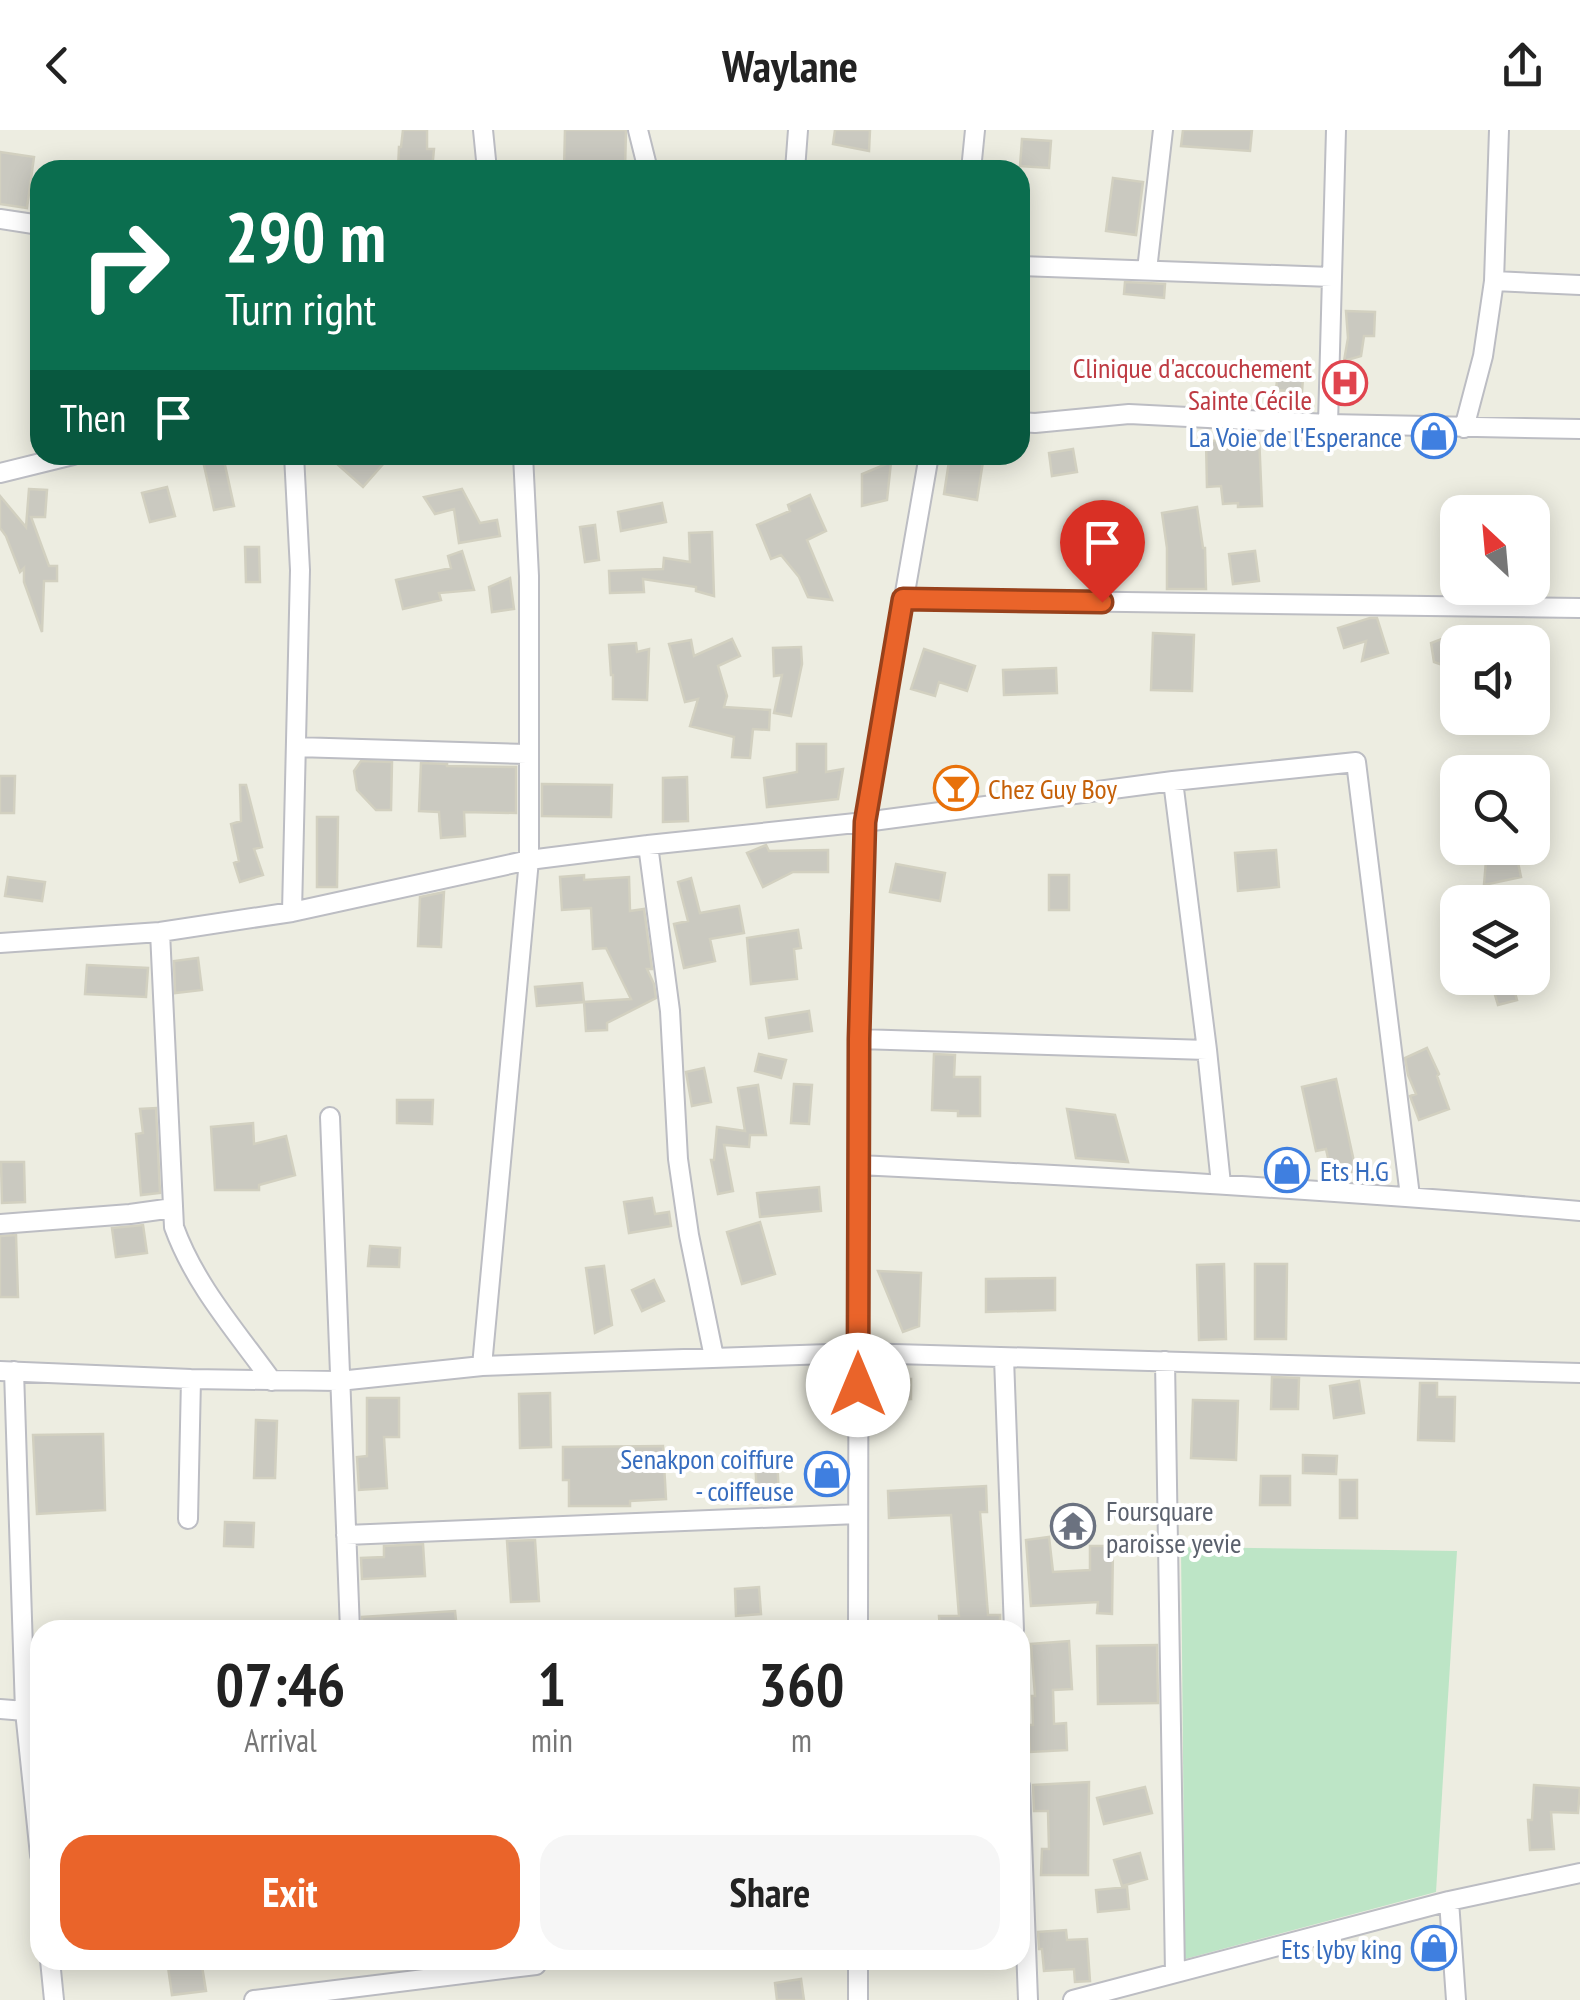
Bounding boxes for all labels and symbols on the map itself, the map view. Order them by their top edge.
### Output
place label: Clinique d'accouchement Sainte Cécile [1073,349,1312,418]
hospital icon: Clinique d'accouchement Sainte Cécile [1322,360,1368,406]
shop icon: La Voie de l'Esperance [1411,413,1457,459]
place label: La Voie de l'Esperance [1188,418,1402,455]
north arrow [1440,495,1550,605]
pin [1060,500,1145,603]
bar icon: Chez Guy Boy [933,765,979,811]
place label: Chez Guy Boy [988,770,1117,807]
shop icon: Ets H.G [1264,1147,1310,1193]
place label: Ets H.G [1320,1152,1389,1189]
position arrow [806,1333,910,1437]
place label: Senakpon coiffure - coiffeuse [620,1440,794,1509]
shop icon: Senakpon coiffure - coiffeuse [804,1451,850,1497]
place label: Foursquare paroisse yevie [1106,1492,1242,1561]
temple icon: Foursquare paroisse yevie [1050,1503,1096,1549]
shop icon: Ets lyby king [1411,1925,1457,1971]
place label: Ets lyby king [1281,1930,1402,1967]

